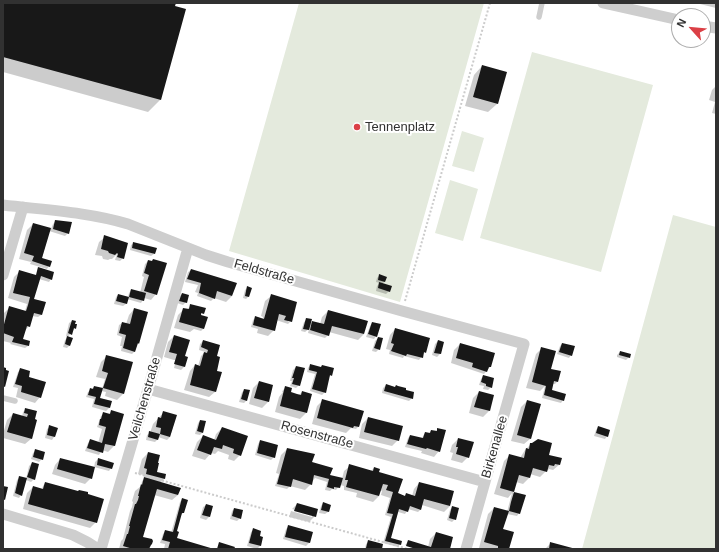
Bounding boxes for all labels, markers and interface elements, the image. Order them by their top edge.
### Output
north arrow [671,8,711,48]
text: N [674,17,688,29]
place label: Tennenplatz [365,119,435,135]
marker: Tennenplatz [352,122,362,132]
street label: Feldstraße [232,256,296,288]
street label: Veilchenstraße [126,356,164,442]
street label: Birkenallee [479,414,511,480]
street label: Rosenstraße [279,418,355,452]

